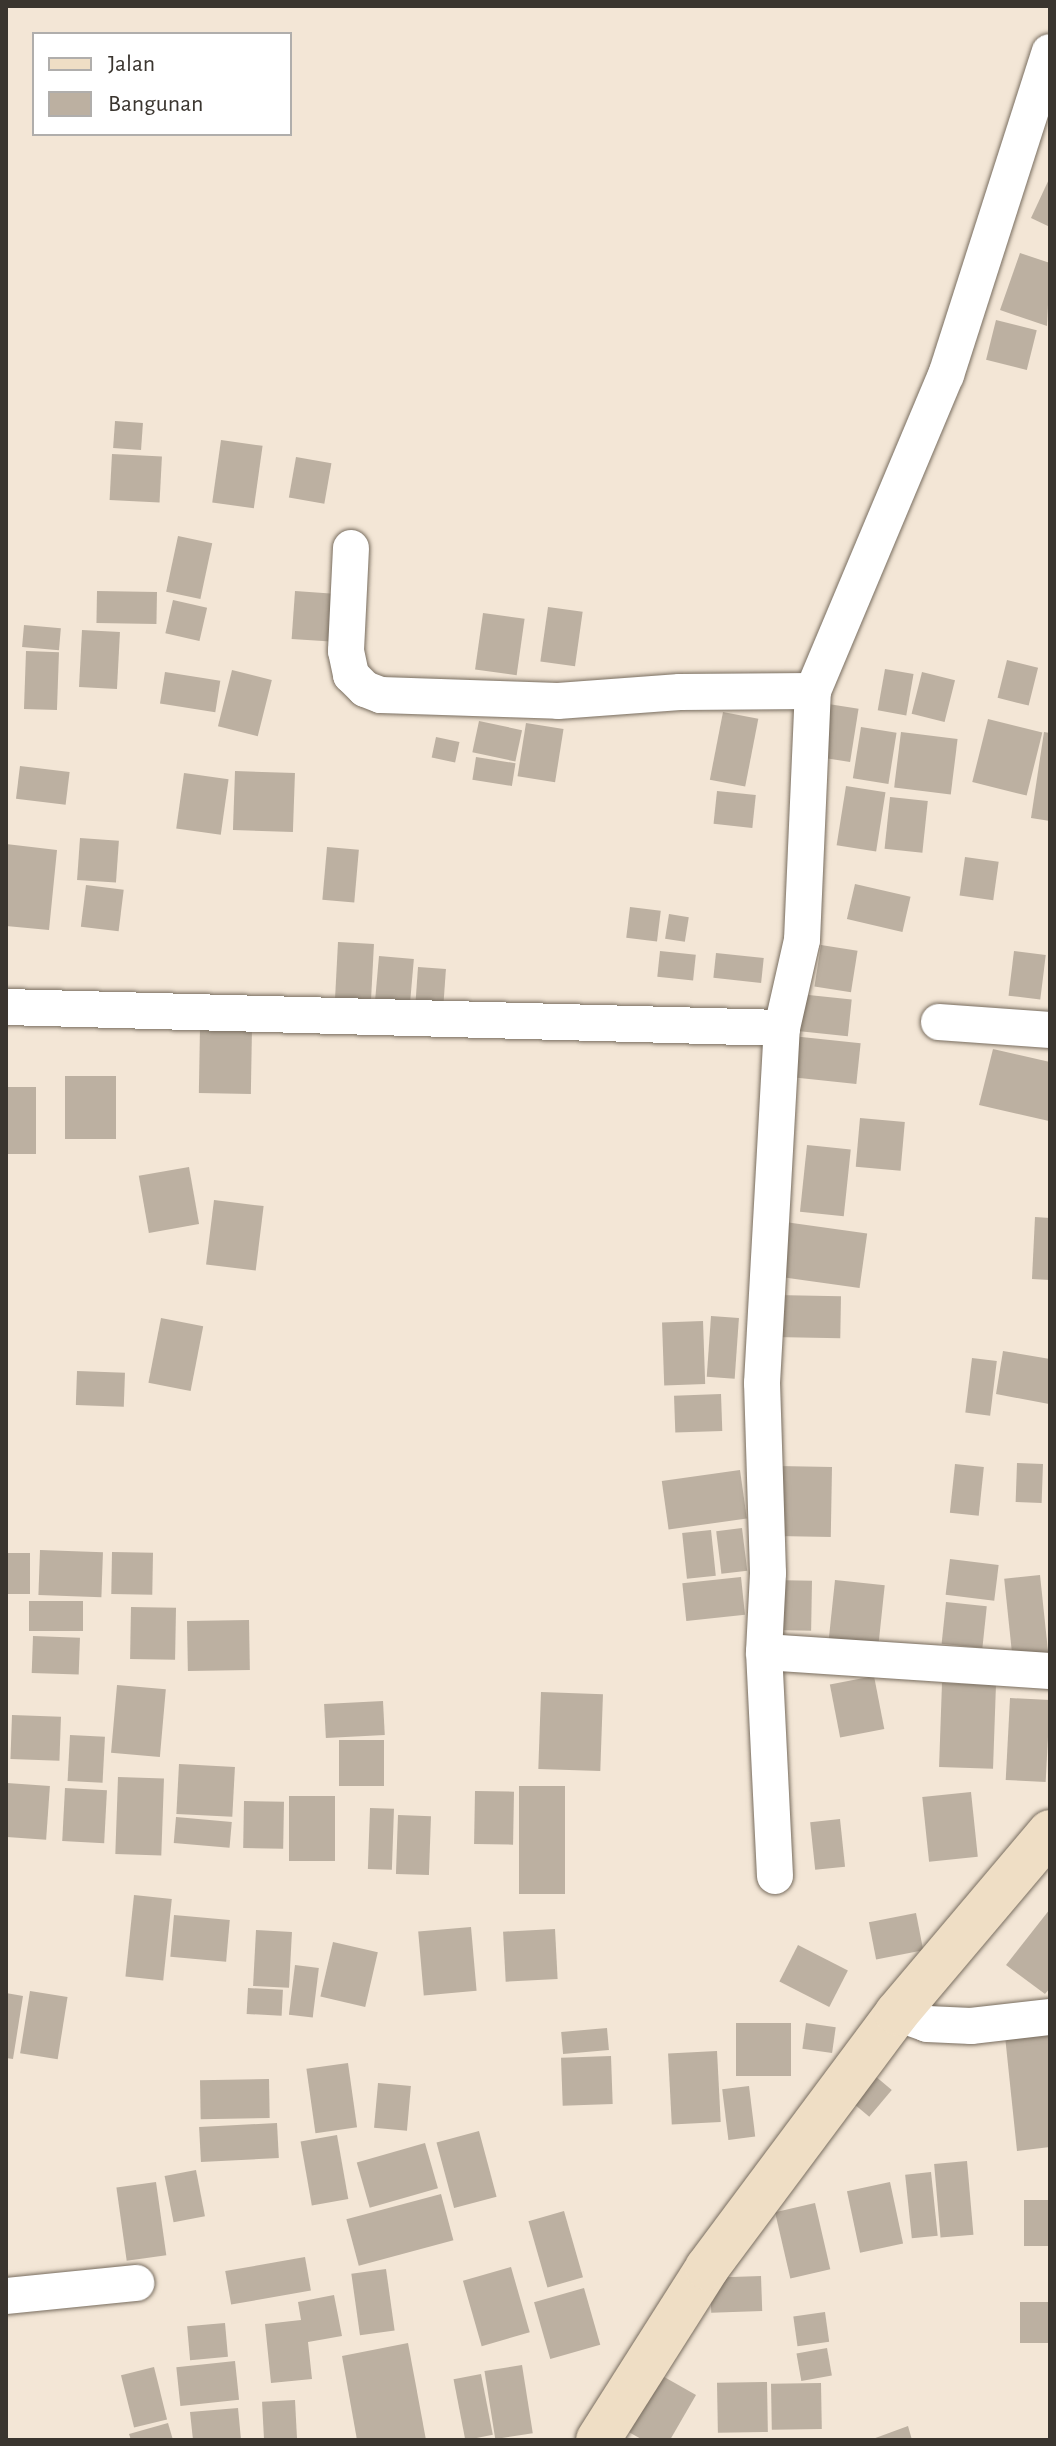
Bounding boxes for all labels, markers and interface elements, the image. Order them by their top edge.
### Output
legend [32,32,292,136]
text: Jalan [108,52,155,76]
text: Bangunan [108,92,203,116]

